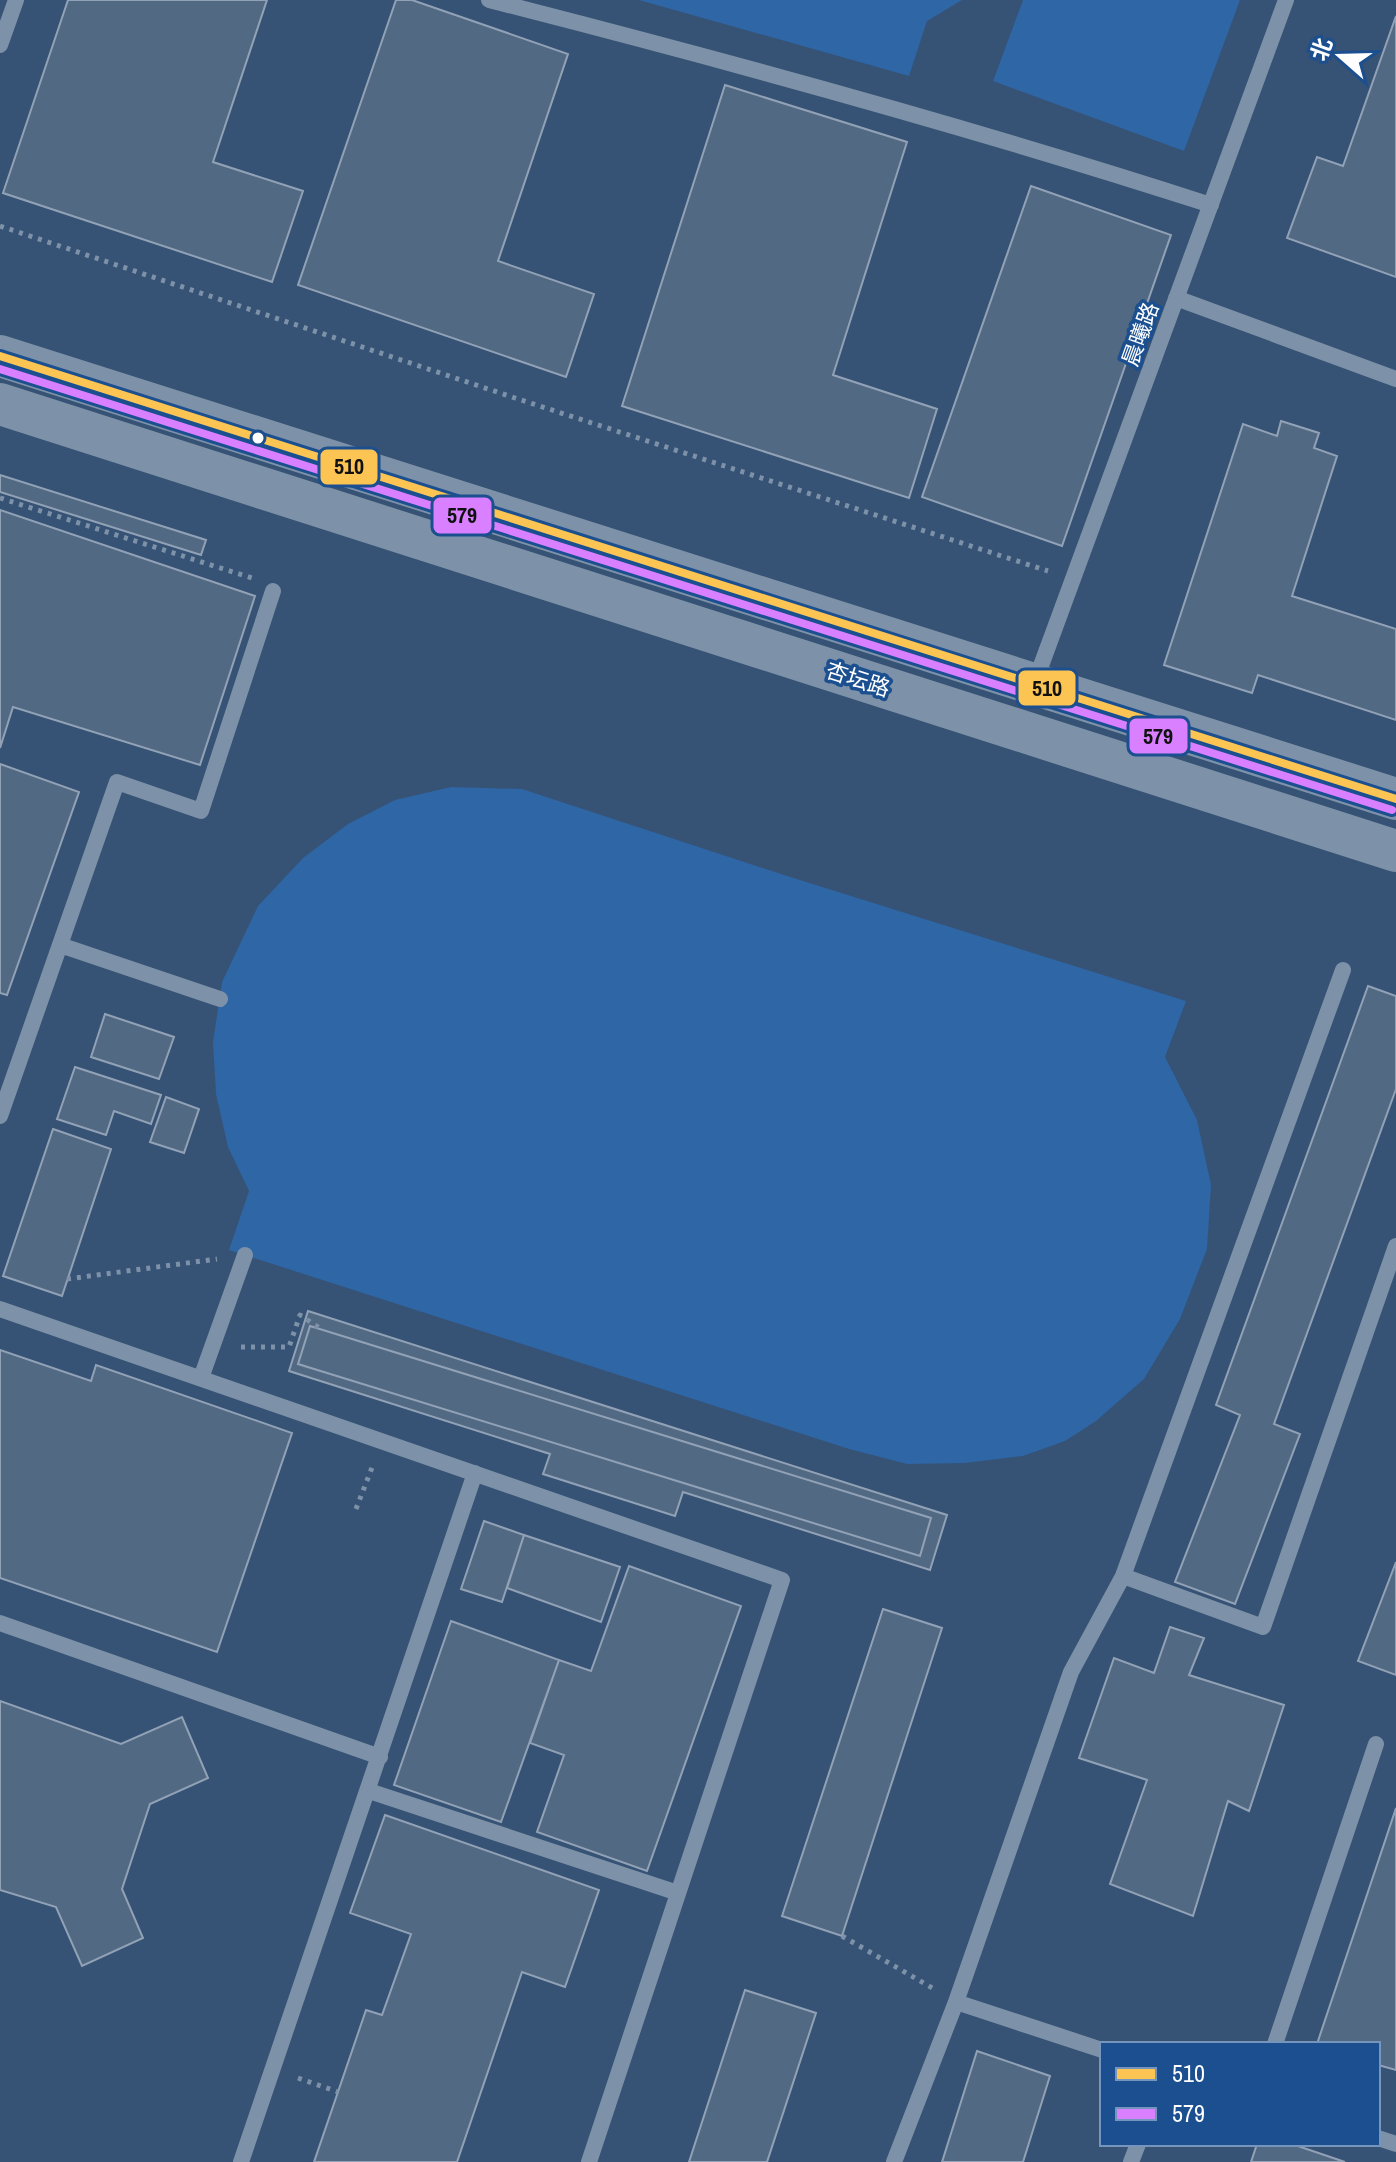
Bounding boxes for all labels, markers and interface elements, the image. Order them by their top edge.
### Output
north arrow [1300,16,1380,96]
text: 北 [1303,34,1339,65]
street label: 晨曦路 [1115,298,1165,370]
unlabelled marker [250,430,266,446]
line badge: 510 [319,448,379,486]
text: 510 [334,451,364,481]
line badge: 579 [432,496,493,535]
text: 579 [447,500,477,530]
street label: 杏坛路 [822,655,894,703]
line badge: 510 [1017,669,1077,707]
text: 510 [1032,673,1062,703]
line badge: 579 [1128,717,1189,755]
text: 579 [1143,721,1173,751]
legend [1100,2042,1380,2146]
text: 510 [1172,2057,1205,2089]
text: 579 [1172,2097,1205,2129]

